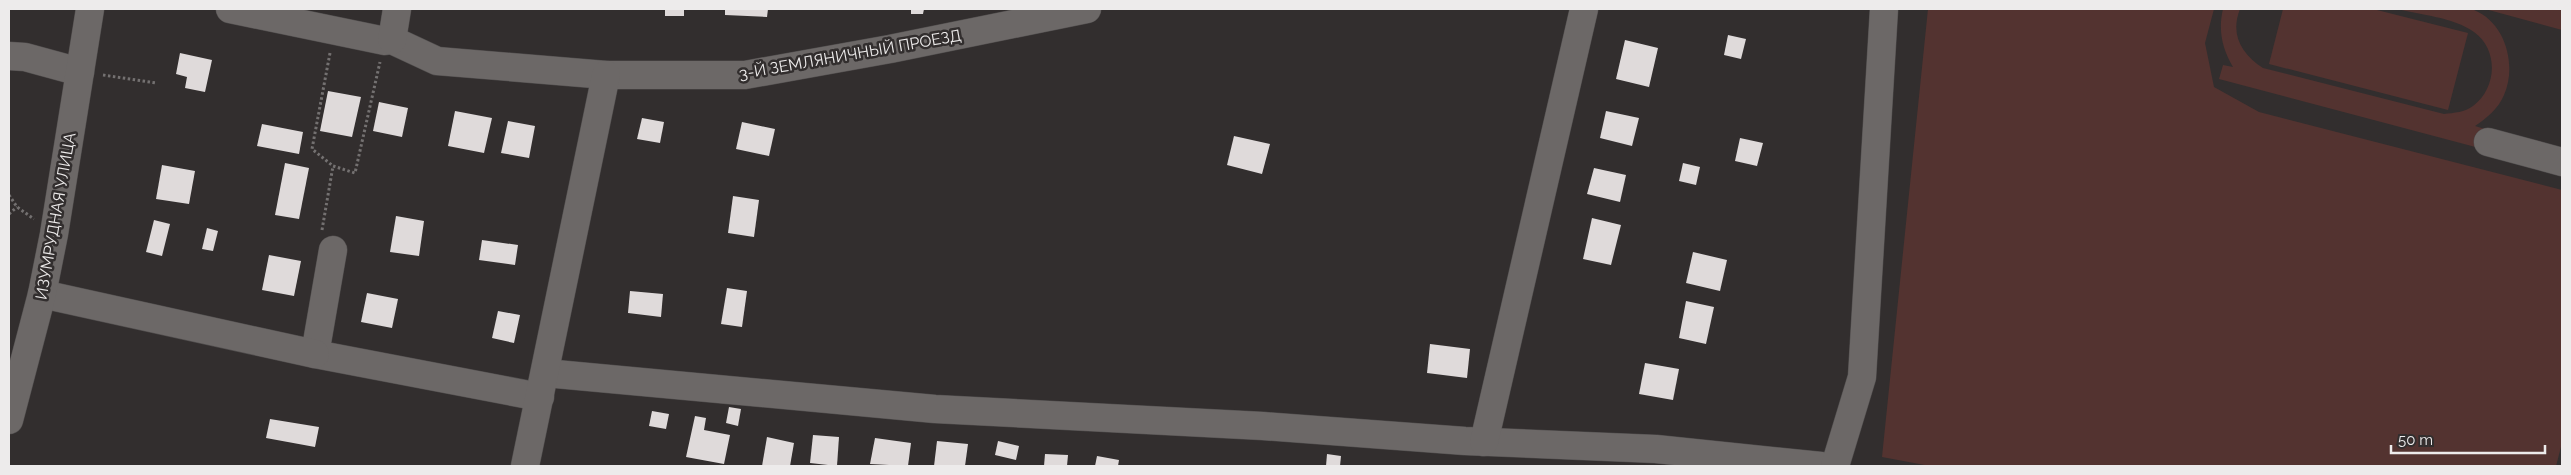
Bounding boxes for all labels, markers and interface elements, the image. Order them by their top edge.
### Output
street label: 3-Й ЗЕМЛЯНИЧНЫЙ ПРОЕЗД [737,26,963,83]
street label: ИЗУМРУДНАЯ УЛИЦА [31,131,80,301]
scale bar [2391,422,2545,454]
text: 50 m [2398,431,2433,449]

